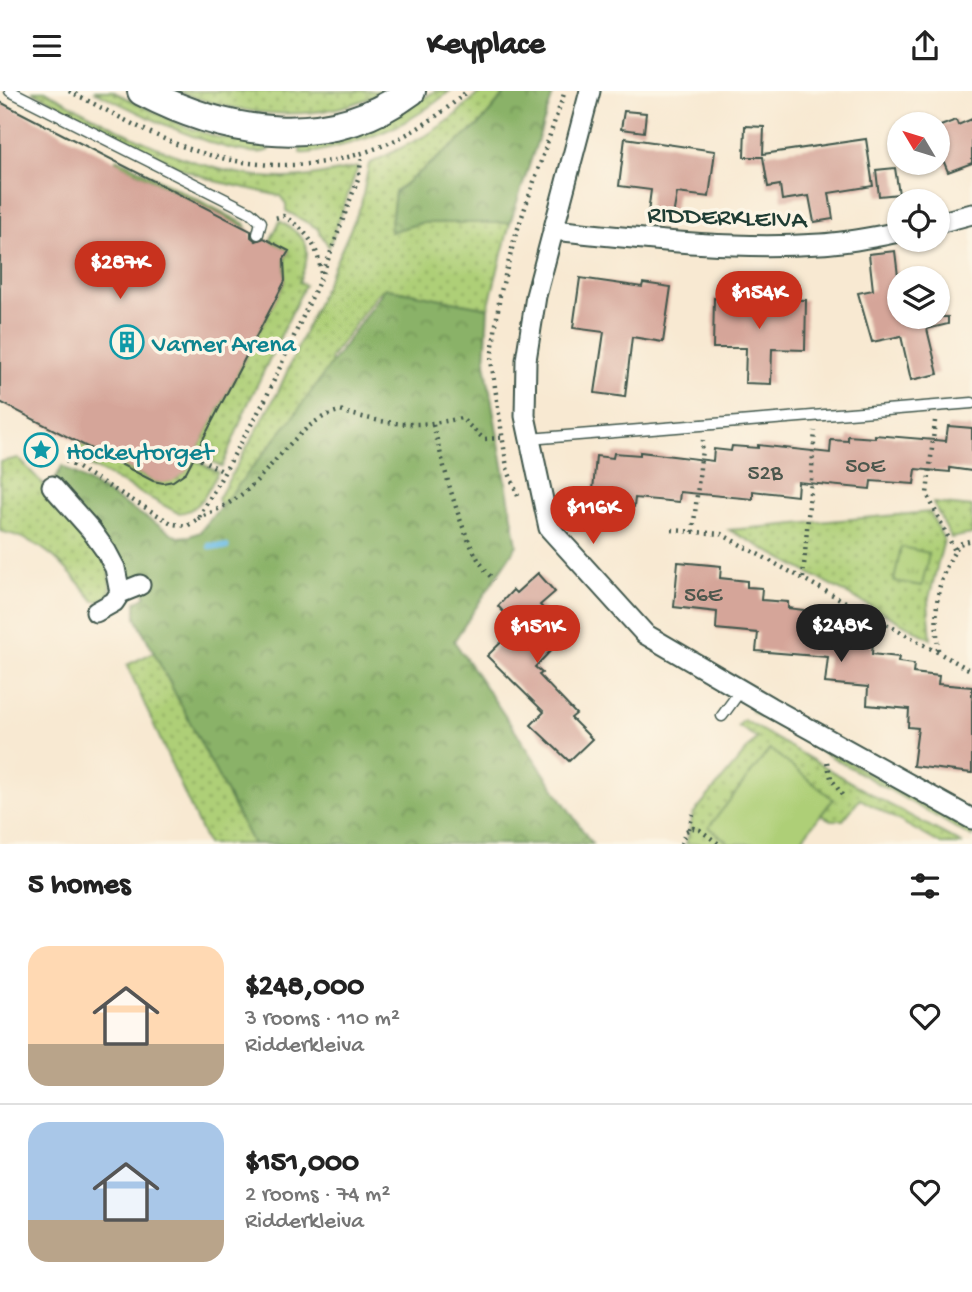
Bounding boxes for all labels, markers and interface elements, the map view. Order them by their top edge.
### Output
icon: menu [28,27,66,65]
text: Keyplace [427,27,545,65]
icon: share [906,27,944,65]
north arrow [887,112,950,175]
map controls [887,112,950,329]
button: locate [887,189,950,252]
street label: RIDDERKLEIVA [647,201,809,238]
pin: $287K [71,241,169,301]
text: $287K [91,250,149,277]
button: layers [887,266,950,329]
pin: $154K [710,271,808,331]
text: $154K [731,280,787,307]
building icon: Varner Arena [108,323,146,361]
place label: Varner Arena [151,331,298,362]
place icon: Hockeytorget [22,431,60,469]
place label: Hockeytorget [66,439,216,470]
house number: 50E [845,454,886,481]
house number: 52B [747,461,784,488]
pin: $116K [544,487,642,546]
text: $116K [566,495,620,522]
house number: 56E [684,583,724,610]
pin: $151K [488,605,586,665]
pin: $248K [792,605,890,664]
text: $248K [812,613,870,640]
text: $151K [510,614,564,641]
icon: filters [906,867,944,905]
text: 5 homes [28,869,130,904]
text: $248,000 [245,971,364,1006]
icon: home [84,974,168,1058]
icon: heart [906,997,944,1035]
text: 3 rooms · 110 m² [245,1006,400,1033]
text: Ridderkleiva [245,1033,364,1060]
text: $151,000 [245,1147,359,1182]
icon: home [84,1150,168,1234]
icon: heart [906,1173,944,1211]
text: 2 rooms · 74 m² [245,1182,390,1209]
text: Ridderkleiva [245,1209,364,1236]

